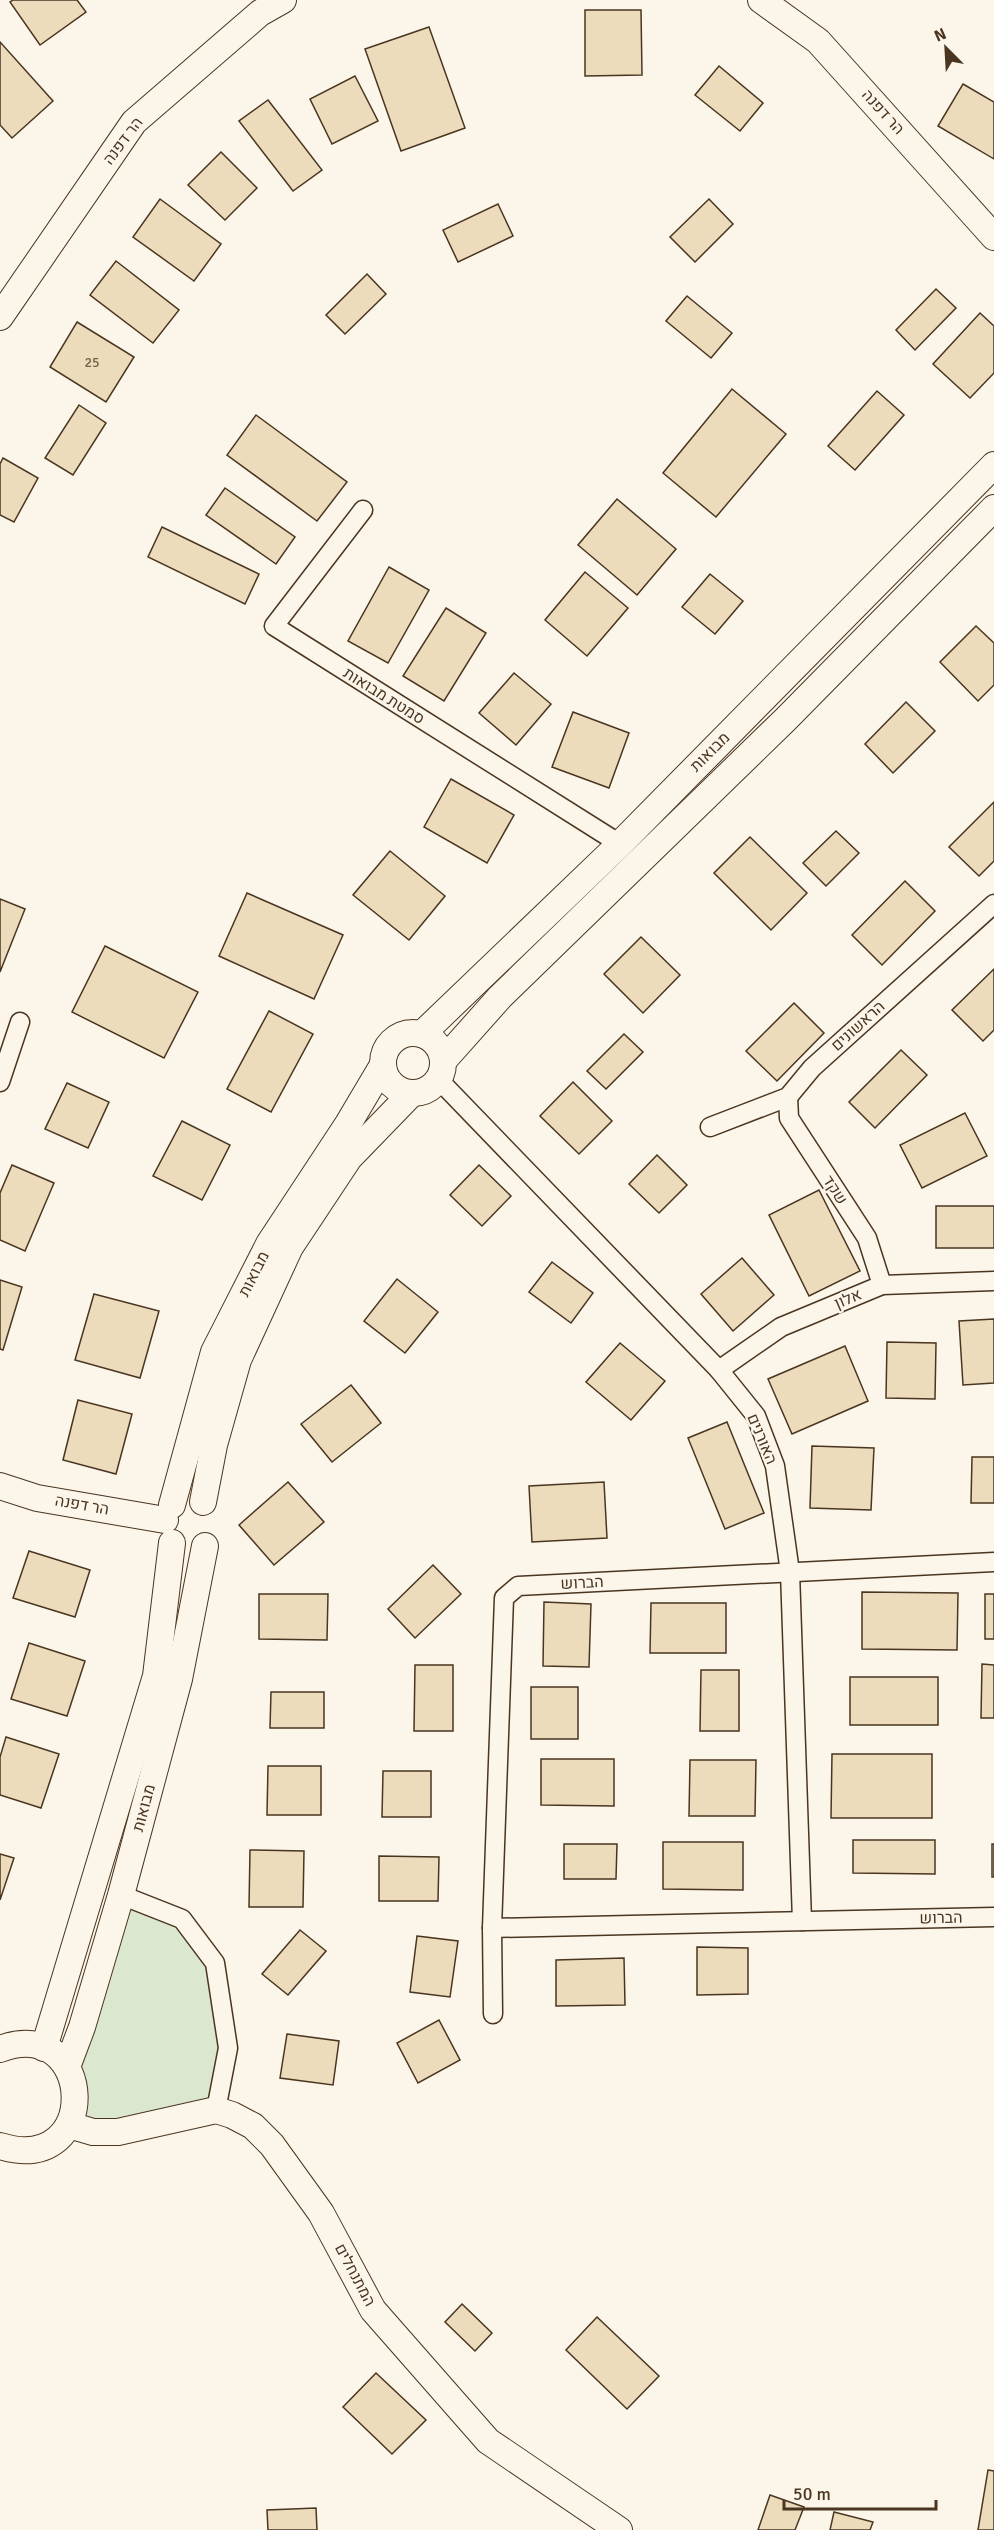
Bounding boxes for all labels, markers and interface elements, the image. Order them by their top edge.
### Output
north arrow [916,18,976,78]
text: N [931,24,949,47]
street label: הר דפנה [857,85,909,139]
street label: הר דפנה [99,113,147,169]
house number: 25 [84,354,100,371]
street label: סמטת מבואות [340,663,428,729]
street label: מבואות [686,728,734,776]
street label: הראשונים [827,997,889,1055]
street label: שקד [818,1172,852,1208]
street label: מבואות [234,1248,274,1300]
street label: אלון [831,1284,865,1314]
street label: האורנים [742,1411,782,1467]
street label: הר דפנה [53,1490,111,1520]
street label: הברוש [560,1572,604,1594]
street label: מבואות [128,1782,160,1834]
street label: הברוש [919,1908,963,1928]
street label: המתנחלים [330,2240,380,2310]
scale bar [784,2473,936,2511]
text: 50 m [793,2483,831,2505]

